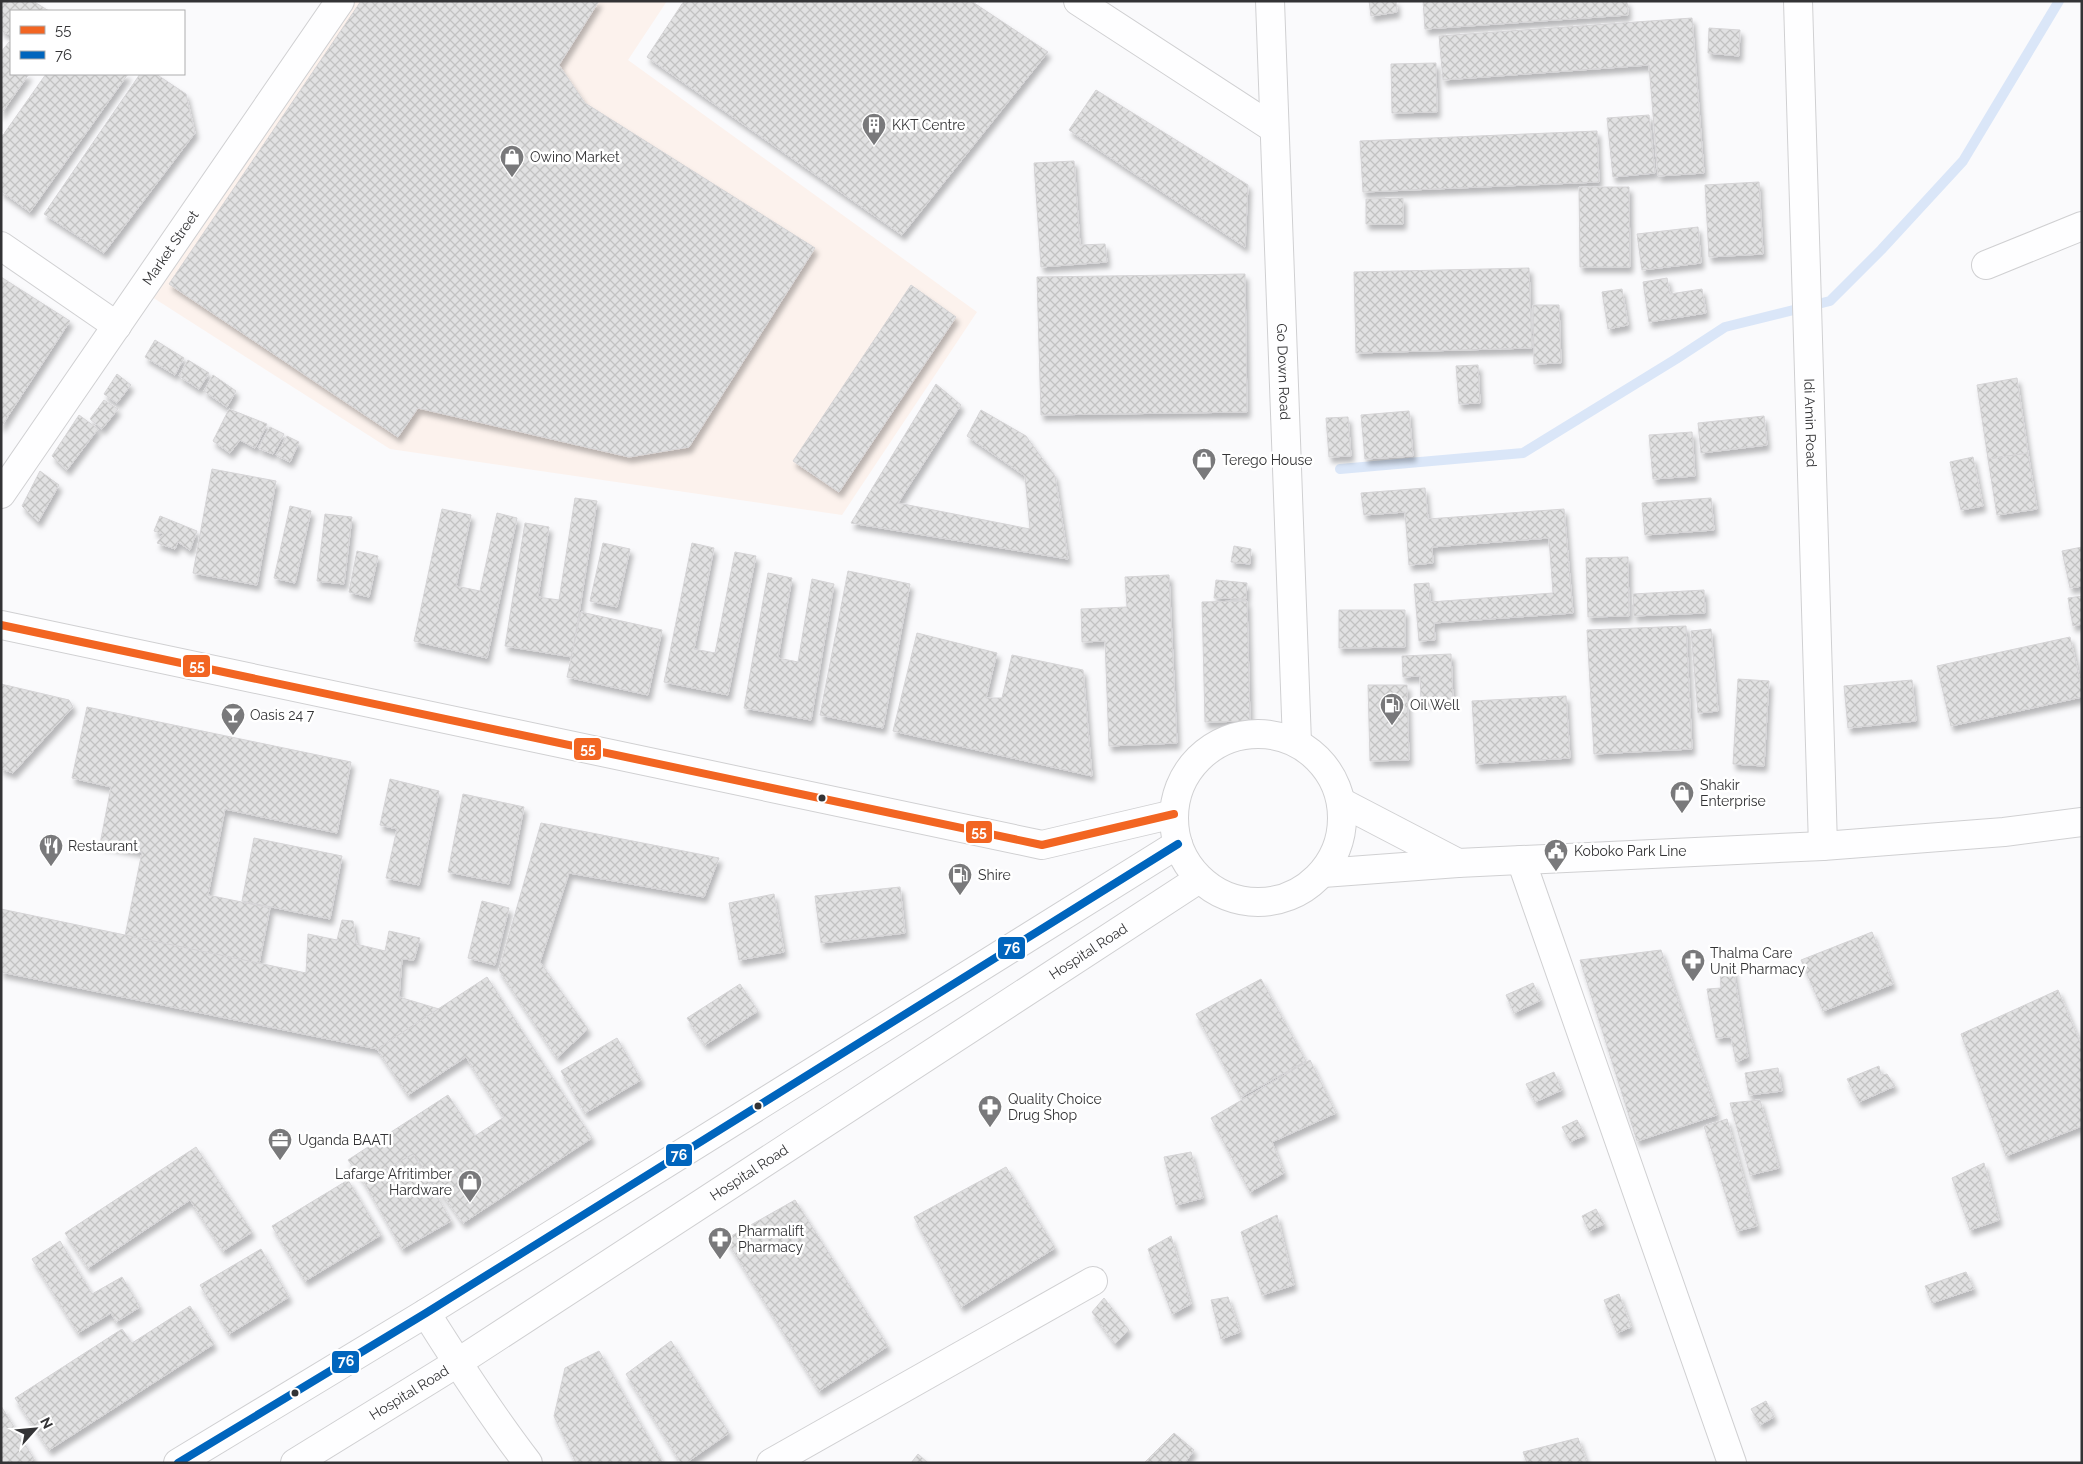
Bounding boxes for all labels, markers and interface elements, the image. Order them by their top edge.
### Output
legend [10,10,185,75]
text: 55 [55,21,71,39]
text: 76 [55,46,72,64]
building icon: KKT Centre [861,112,887,146]
place label: KKT Centre [892,117,965,133]
shop icon: Owino Market [499,144,525,178]
place label: Owino Market [530,149,620,165]
street label: Market Street [139,207,202,288]
street label: Go Down Road [1274,323,1293,420]
street label: Idi Amin Road [1801,378,1820,468]
shop icon: Terego House [1191,447,1217,481]
place label: Terego House [1222,452,1313,468]
line badge: 55 [182,654,211,678]
text: 55 [189,658,205,674]
fuel station icon: Oil Well [1379,692,1405,726]
place label: Oil Well [1410,697,1460,713]
bar icon: Oasis 24 7 [220,702,246,736]
place label: Oasis 24 7 [250,707,315,723]
line badge: 55 [573,737,602,761]
text: 55 [580,741,596,757]
place label: Shakir Enterprise [1700,777,1766,809]
shop icon: Shakir Enterprise [1669,780,1695,814]
unlabelled marker [817,793,827,803]
line badge: 55 [965,820,993,844]
text: 55 [971,824,987,840]
restaurant icon: Restaurant [38,833,64,867]
place label: Restaurant [68,838,138,854]
public building icon: Koboko Park Line [1543,838,1569,872]
place label: Koboko Park Line [1574,843,1687,859]
fuel station icon: Shire [947,862,973,896]
place label: Shire [978,867,1011,883]
street label: Hospital Road [1046,920,1130,983]
line badge: 76 [997,936,1026,960]
text: 76 [1004,940,1020,956]
place label: Thalma Care Unit Pharmacy [1710,945,1805,977]
pharmacy icon: Thalma Care Unit Pharmacy [1680,948,1706,982]
place label: Quality Choice Drug Shop [1008,1091,1102,1123]
pharmacy icon: Quality Choice Drug Shop [977,1094,1003,1128]
unlabelled marker [753,1101,763,1111]
office icon: Uganda BAATI [267,1127,293,1161]
place label: Uganda BAATI [298,1132,392,1148]
street label: Hospital Road [707,1141,791,1204]
line badge: 76 [665,1143,693,1167]
text: 76 [671,1147,687,1163]
place label: Lafarge Afritimber Hardware [335,1166,452,1198]
shop icon: Lafarge Afritimber Hardware [457,1169,483,1203]
place label: Pharmalift Pharmacy [738,1223,804,1255]
pharmacy icon: Pharmalift Pharmacy [707,1226,733,1260]
line badge: 76 [331,1350,360,1374]
text: 76 [338,1353,354,1369]
street label: Hospital Road [367,1362,452,1423]
unlabelled marker [290,1388,300,1398]
north arrow [10,1404,60,1454]
text: N [37,1415,56,1431]

